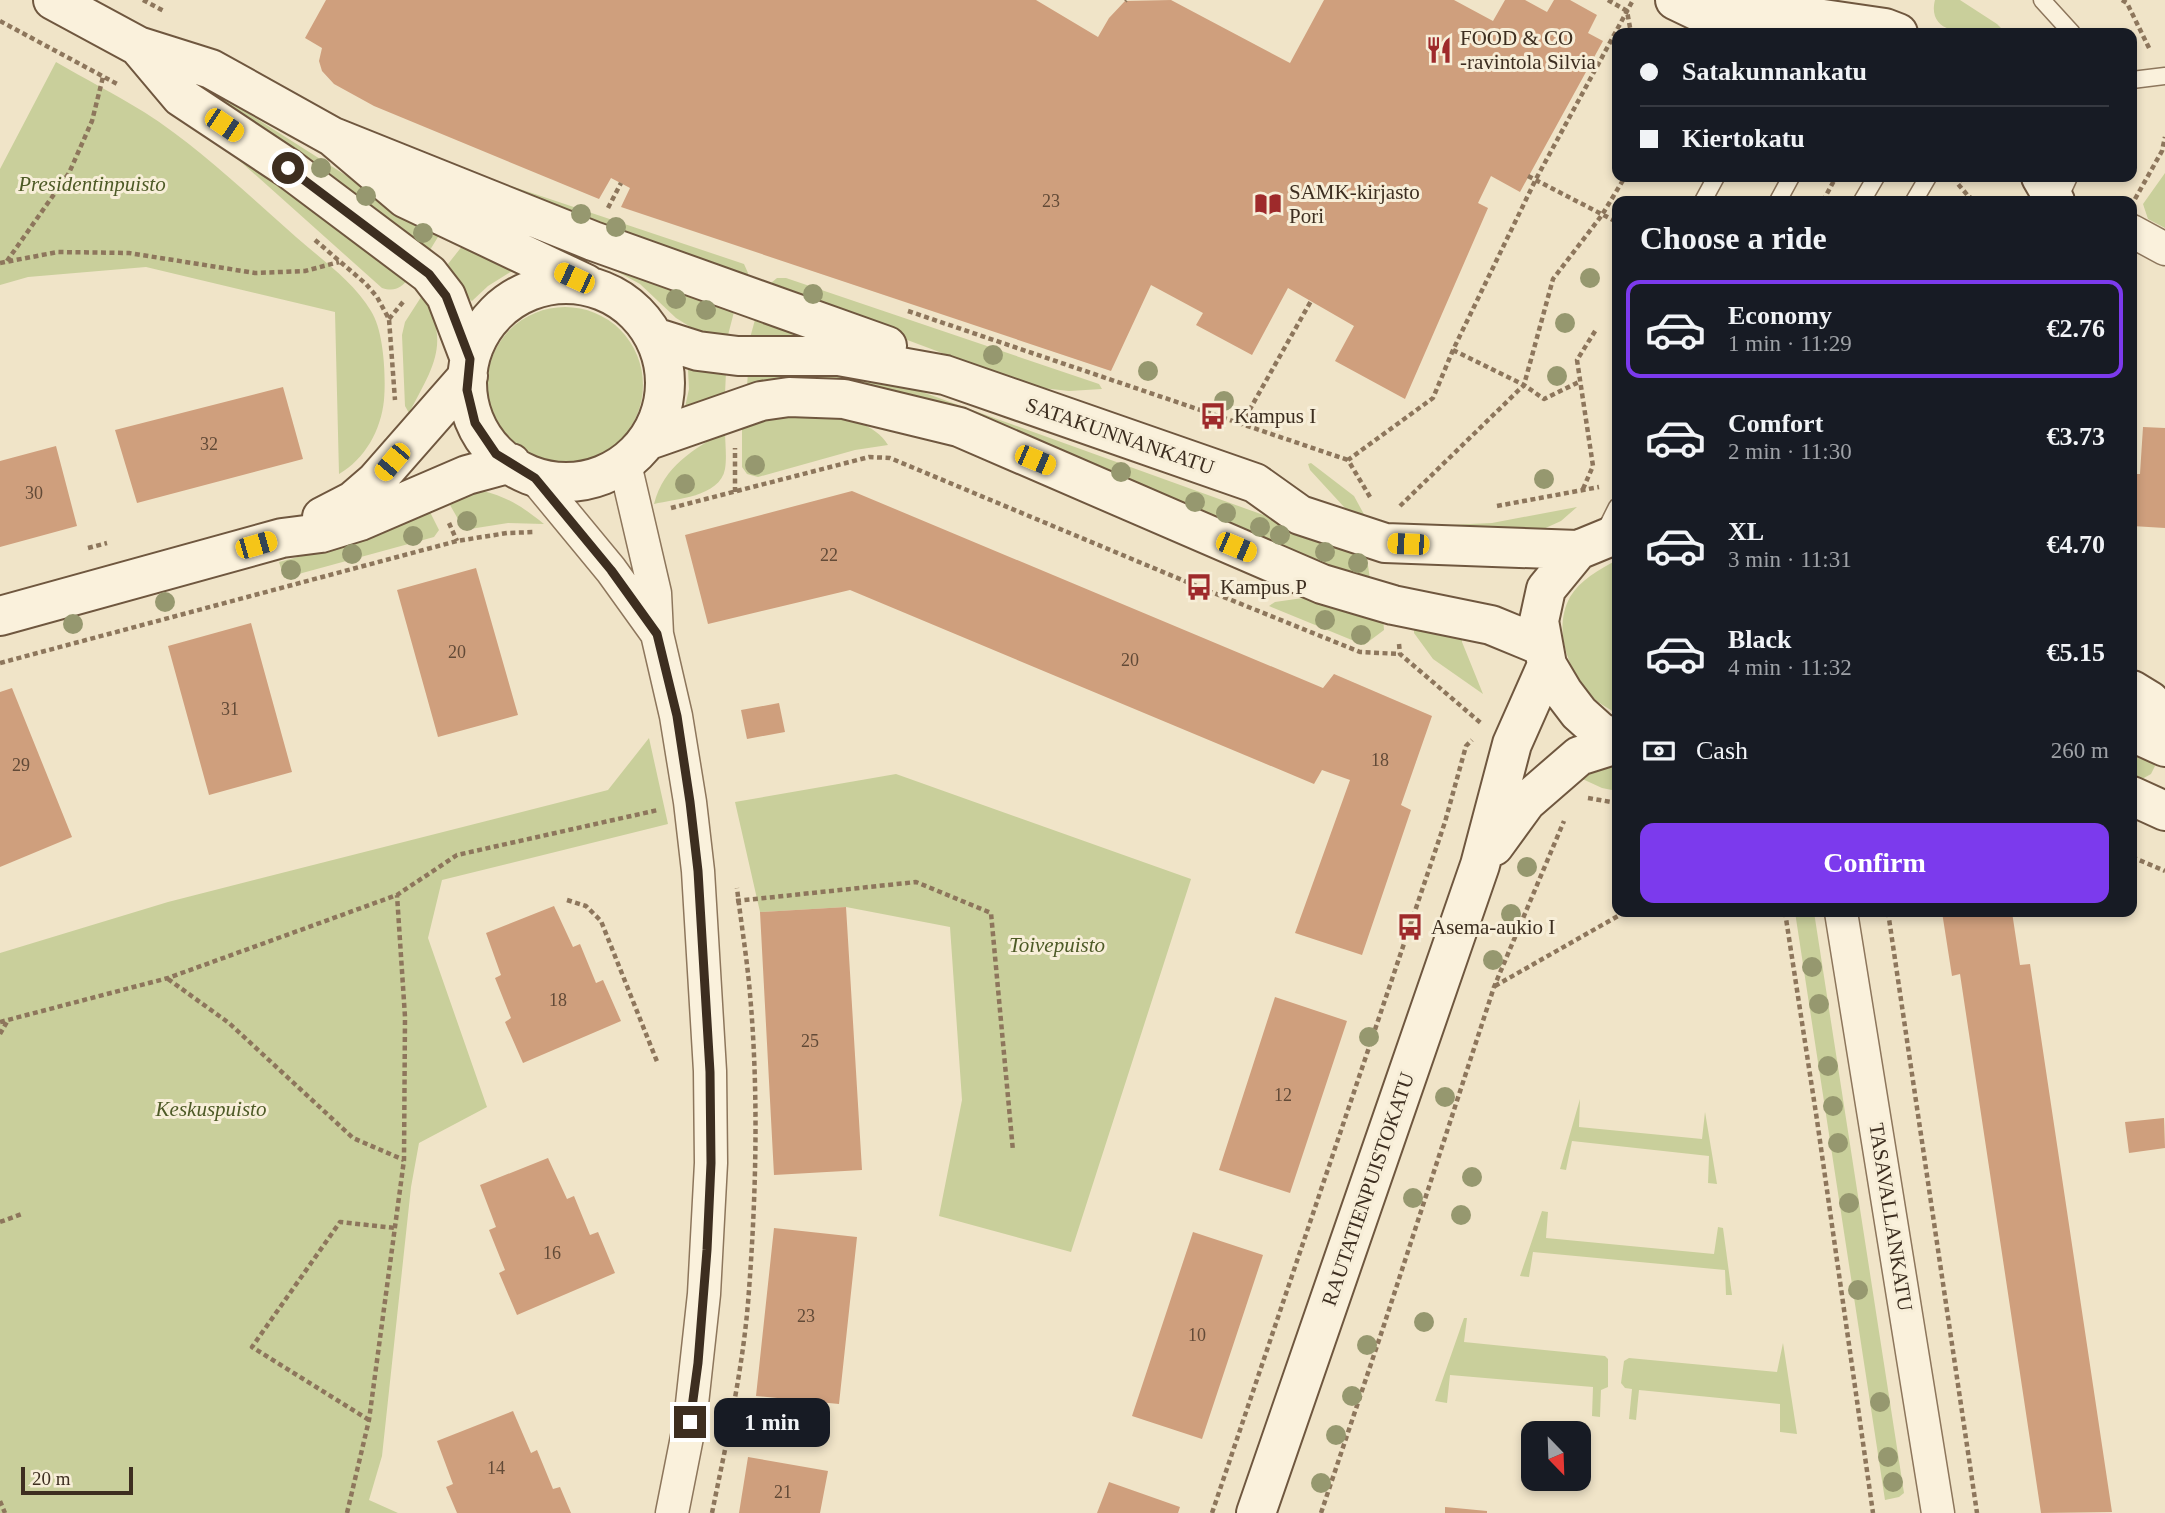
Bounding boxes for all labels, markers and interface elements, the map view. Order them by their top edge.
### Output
place label: FOOD & CO -ravintola Silvia [1460,26,1597,74]
restaurant icon: FOOD & CO -ravintola Silvia [1424,35,1454,65]
text: Satakunnankatu [1682,57,1867,86]
car [201,105,248,145]
text: Kiertokatu [1682,124,1805,153]
route start [272,152,304,184]
park label: Presidentinpuisto [17,172,166,196]
place label: SAMK-kirjasto Pori [1289,180,1420,228]
library icon: SAMK-kirjasto Pori [1253,189,1283,219]
house number: 23 [1042,191,1060,211]
text: Choose a ride [1640,220,1827,256]
car [551,260,598,296]
icon: car [1644,298,1707,361]
text: Economy [1728,301,1832,330]
text: €2.76 [2047,314,2105,343]
text: 1 min · 11:29 [1728,331,1852,356]
street label: SATAKUNNANKATU [1023,392,1217,480]
bus stop icon: Kampus I [1198,401,1228,431]
place label: Kampus I [1234,404,1316,428]
icon: car [1644,406,1707,469]
text: Comfort [1728,409,1823,438]
text: €3.73 [2047,422,2105,451]
house number: 32 [200,434,218,454]
car [371,439,414,485]
text: 2 min · 11:30 [1728,439,1852,464]
car [1012,442,1059,478]
house number: 30 [25,483,43,503]
icon: car [1644,514,1707,577]
text: XL [1728,517,1764,546]
car [233,529,280,561]
car [1213,529,1260,565]
text: €4.70 [2047,530,2105,559]
car [1387,533,1430,555]
house number: 22 [820,545,838,565]
text: 3 min · 11:31 [1728,547,1852,572]
bus stop icon: Kampus P [1184,572,1214,602]
place label: Kampus P [1220,575,1307,599]
icon: car [1644,622,1707,685]
text: Black [1728,625,1792,654]
text: €5.15 [2047,638,2105,667]
house number: 20 [448,642,466,662]
house number: 20 [1121,650,1139,670]
text: 4 min · 11:32 [1728,655,1852,680]
house number: 31 [221,699,239,719]
icon: cash [1640,732,1678,770]
text: Cash [1696,736,1748,765]
text: 260 m [2051,738,2109,763]
house number: 18 [1371,750,1389,770]
house number: 29 [12,755,30,775]
button: Confirm [1640,823,2109,903]
bus stop icon: Asema-aukio I [1395,912,1425,942]
place label: Asema-aukio I [1431,915,1555,939]
park label: Toivepuisto [1009,933,1105,957]
house number: 18 [549,990,567,1010]
house number: 25 [801,1031,819,1051]
street label: RAUTATIENPUISTOKATU [1317,1069,1419,1309]
house number: 12 [1274,1085,1292,1105]
park label: Keskuspuisto [155,1097,266,1121]
street label: TASAVALLANKATU [1864,1121,1918,1313]
house number: 16 [543,1243,561,1263]
house number: 23 [797,1306,815,1326]
house number: 10 [1188,1325,1206,1345]
callout: 1 min [714,1398,830,1446]
route end [674,1406,706,1438]
text: 1 min [744,1410,800,1435]
north arrow [1521,1421,1591,1491]
map controls [1521,1421,1591,1491]
house number: 14 [487,1458,505,1478]
scale bar [21,1464,133,1496]
text: 20 m [32,1468,71,1489]
house number: 21 [774,1482,792,1502]

